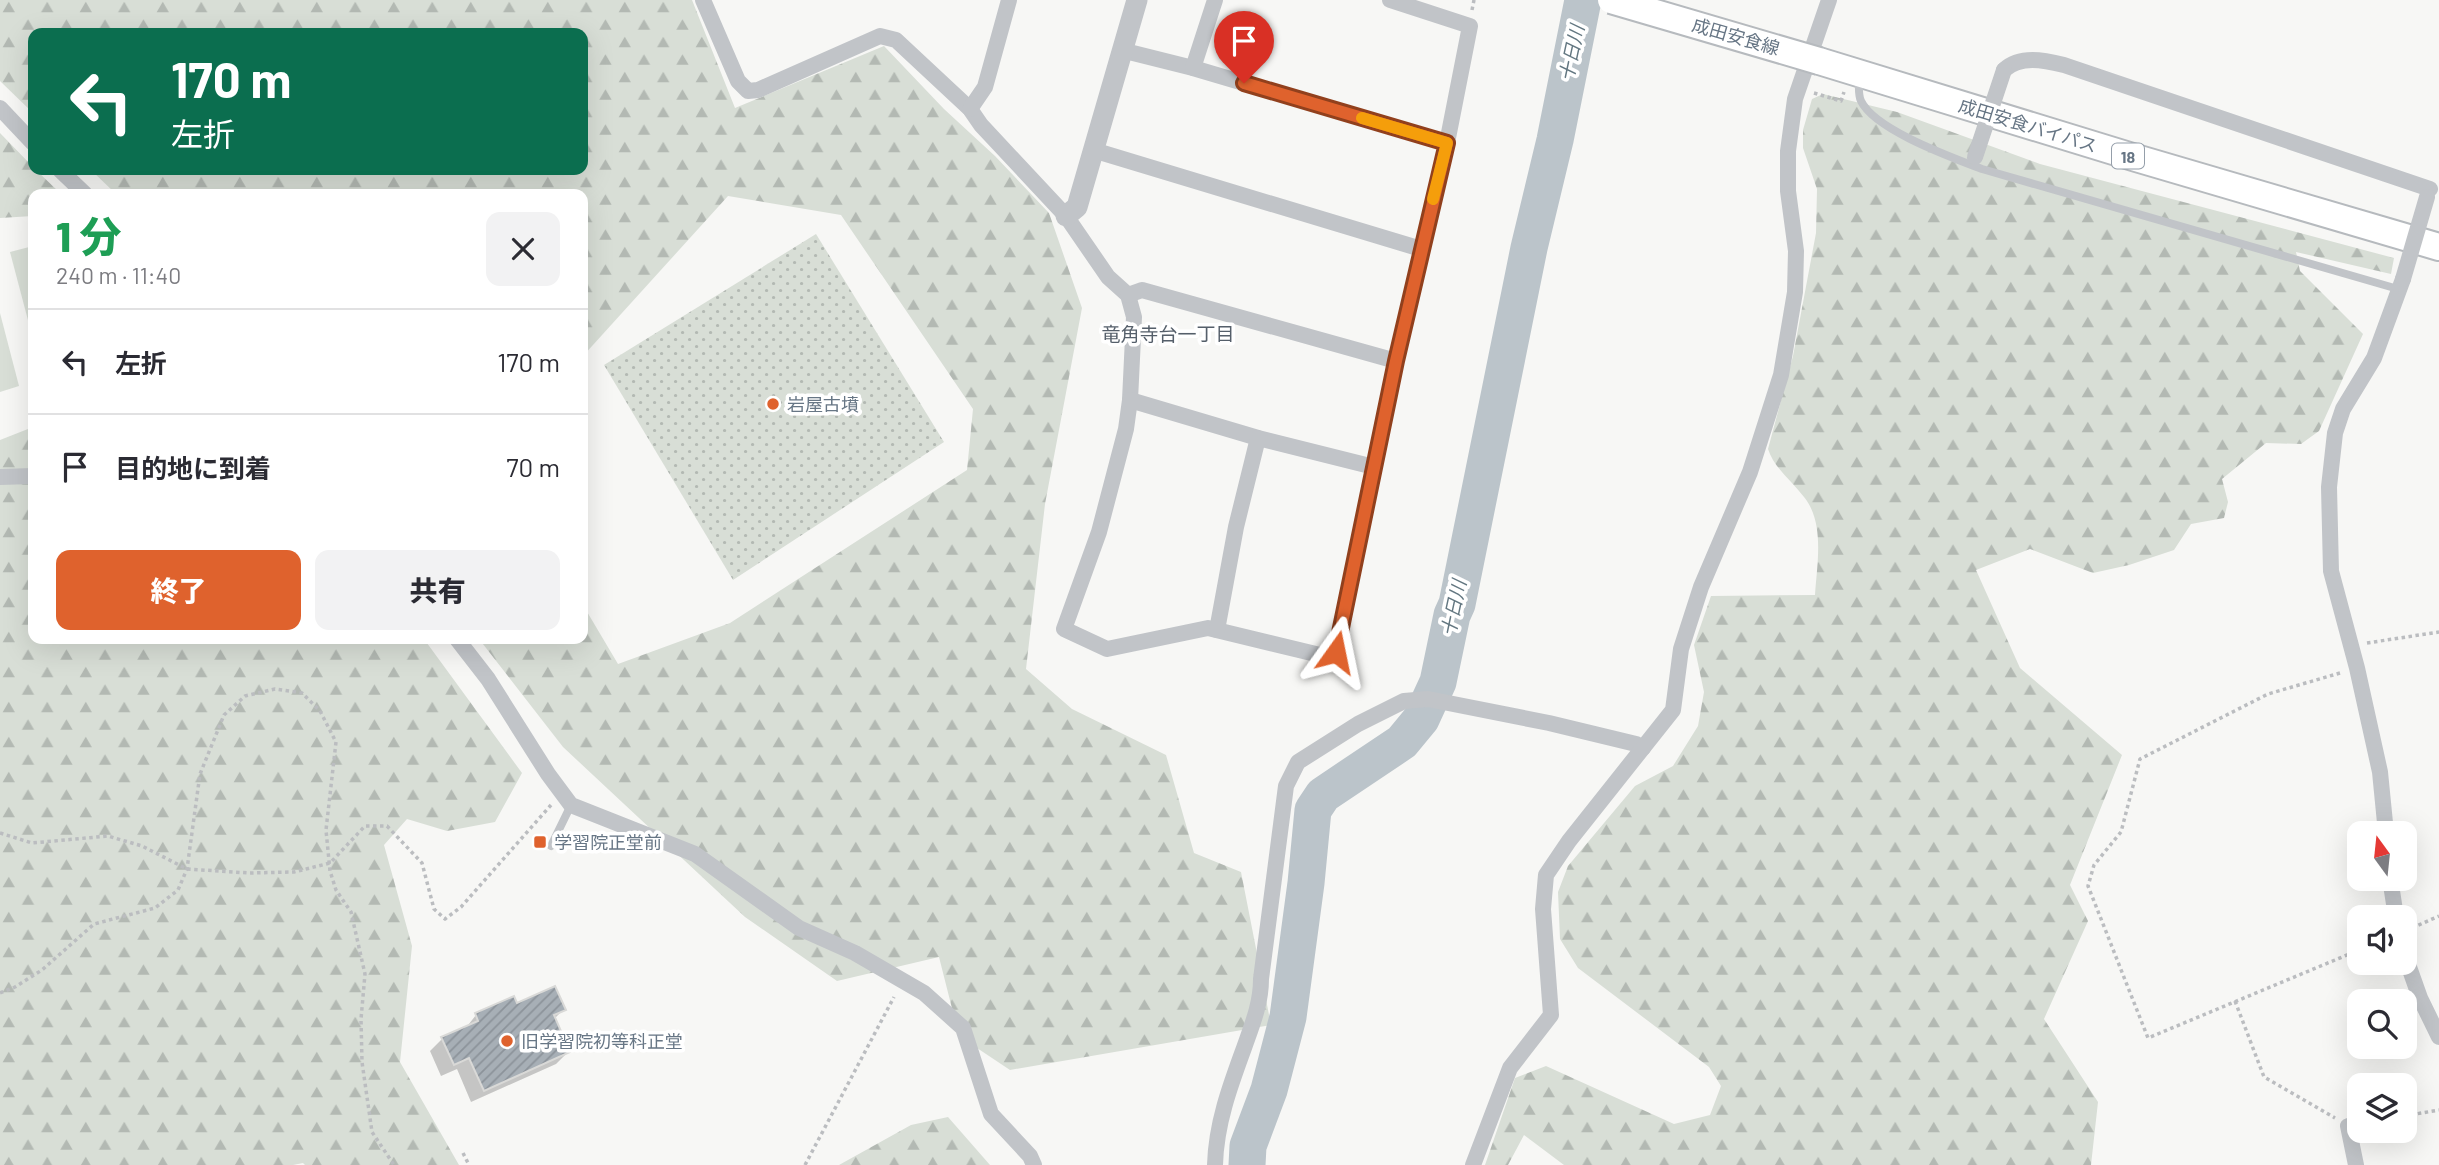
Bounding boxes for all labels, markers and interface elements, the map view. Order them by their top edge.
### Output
pin [1214,11,1274,83]
street label: 成田安食線 [1690,13,1782,59]
water label: 十日川 [1554,21,1589,83]
icon: arrive [1225,22,1263,60]
text: 170 m [171,49,291,108]
icon: left [56,56,147,147]
street label: 成田安食バイパス [1956,93,2100,157]
text: 左折 [171,114,235,152]
road number: 18 [2112,144,2144,168]
text: 1 分 [56,210,121,260]
button: close [486,212,560,286]
text: 240 m · 11:40 [56,261,181,289]
district label: 竜角寺台一丁目 [1101,322,1235,345]
icon: left [56,343,94,381]
text: 170 m [497,346,560,377]
text: 左折 [115,347,167,378]
place label: 岩屋古墳 [787,393,859,415]
marker: 岩屋古墳 [765,396,781,412]
icon: arrive [56,448,94,486]
text: 70 m [506,451,560,482]
text: 目的地に到着 [115,452,271,483]
button: 終了 [56,550,301,630]
button: 共有 [315,550,560,630]
water label: 十日川 [1436,576,1471,638]
position arrow [1299,615,1373,689]
north arrow [2347,821,2417,891]
map controls [2347,821,2417,1143]
place label: 学習院正堂前 [554,831,662,853]
marker: 学習院正堂前 [532,834,548,850]
button: sound [2347,905,2417,975]
button: search [2347,989,2417,1059]
place label: 旧学習院初等科正堂 [521,1030,683,1052]
marker: 旧学習院初等科正堂 [499,1033,515,1049]
button: layers [2347,1073,2417,1143]

